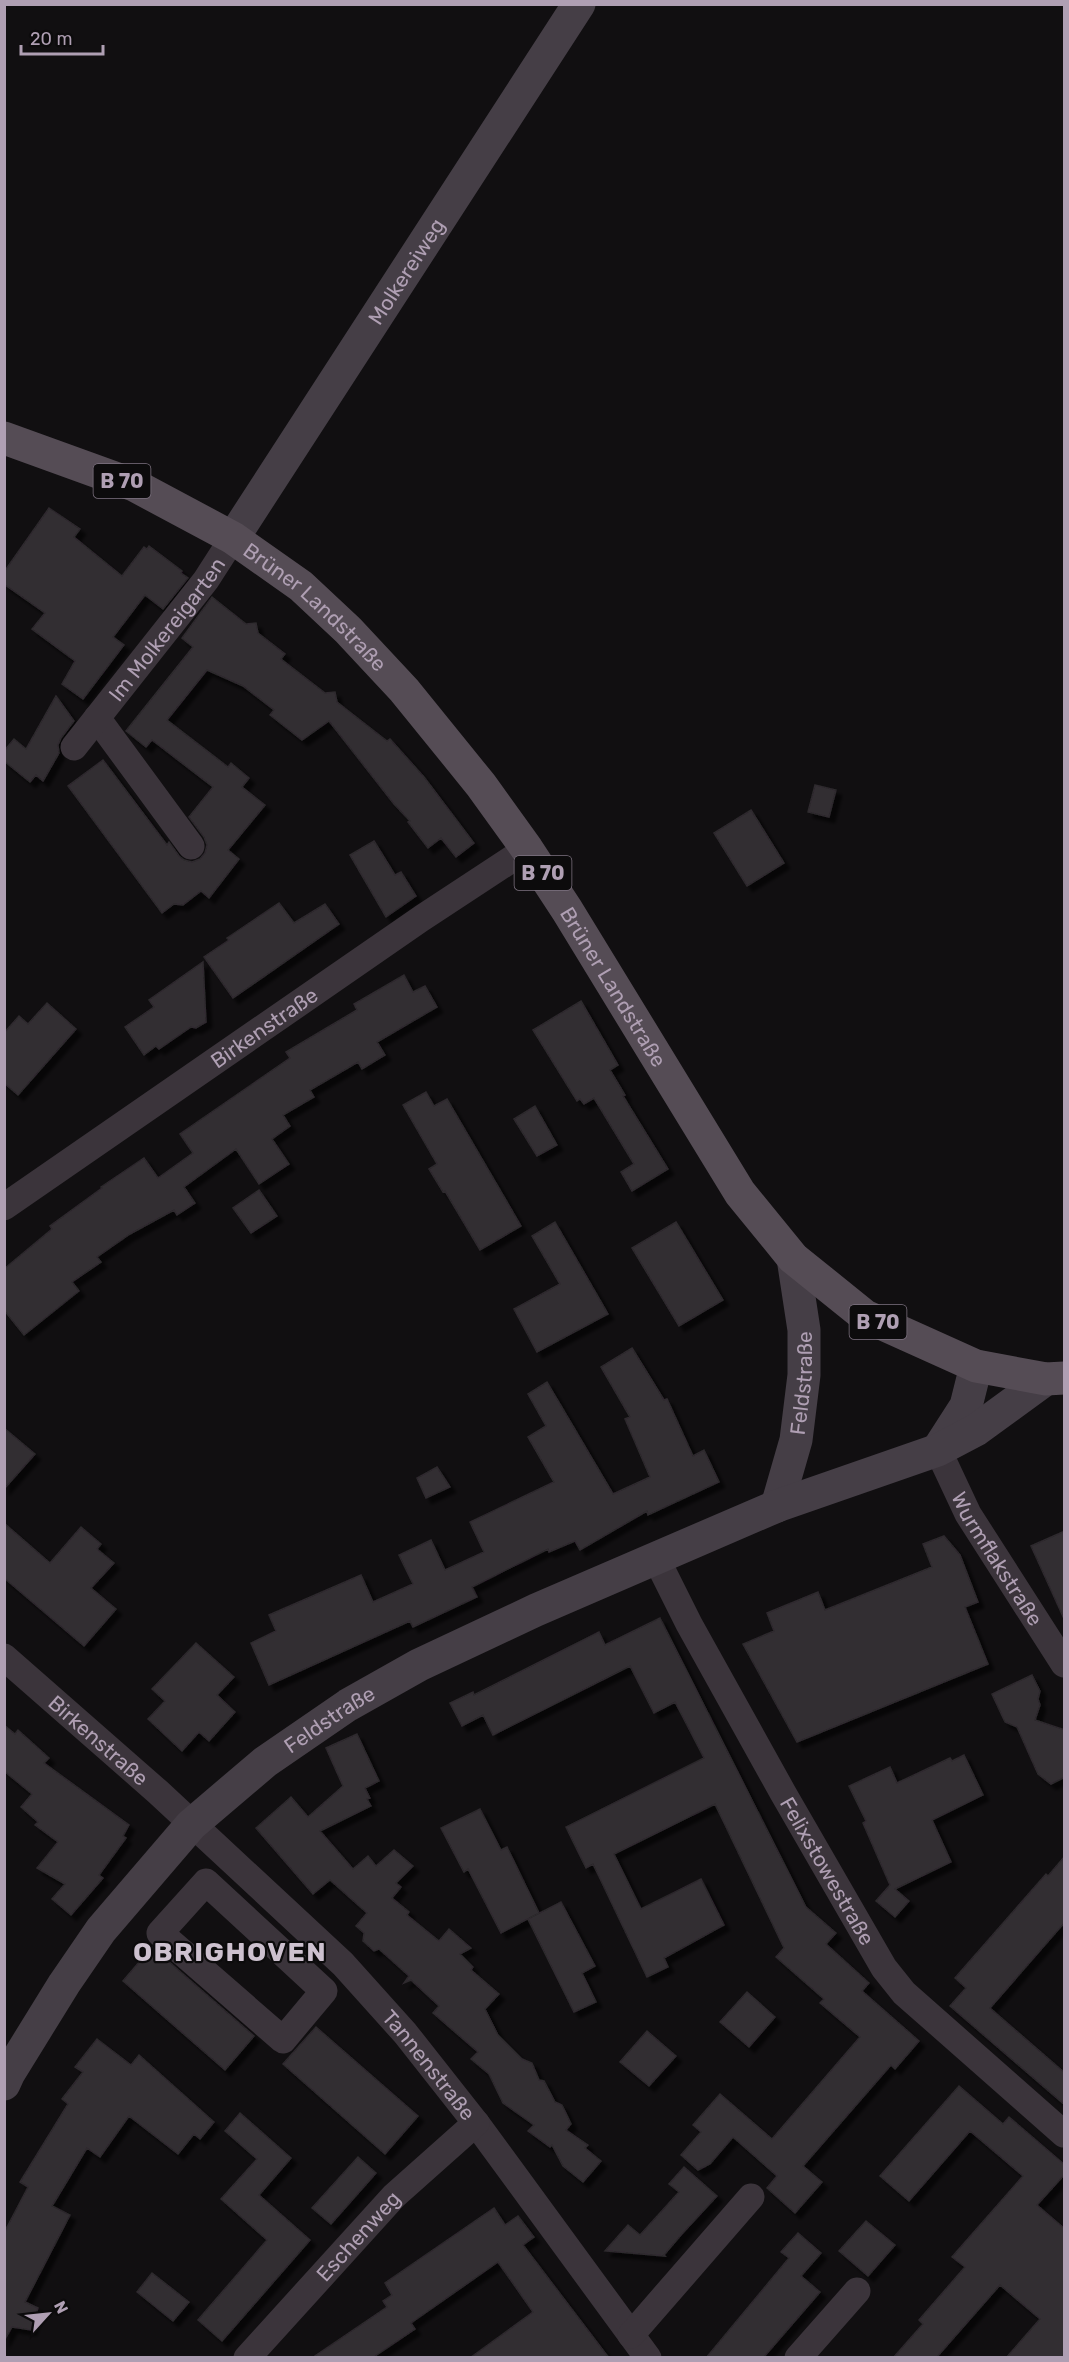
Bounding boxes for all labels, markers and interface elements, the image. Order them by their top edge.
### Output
scale bar [21,18,104,56]
text: 20 m [30,28,72,50]
street label: Molkereiweg [362,213,449,329]
road number: B 70 [94,464,150,498]
street label: Brüner Landstraße [239,537,392,676]
street label: Im Molkereigarten [103,553,230,706]
road number: B 70 [514,856,572,890]
street label: Brüner Landstraße [555,902,672,1071]
street label: Birkenstraße [206,982,322,1073]
road number: B 70 [850,1305,906,1339]
street label: Feldstraße [784,1331,817,1436]
street label: Wurmflakstraße [947,1488,1049,1630]
street label: Feldstraße [279,1680,379,1758]
street label: Birkenstraße [44,1690,154,1790]
street label: Felixstowestraße [775,1792,880,1949]
district label: OBRIGHOVEN [133,1936,327,1968]
street label: Tannenstraße [377,2004,481,2125]
street label: Eschenweg [311,2186,405,2286]
north arrow [18,2284,78,2344]
text: N [50,2298,72,2317]

